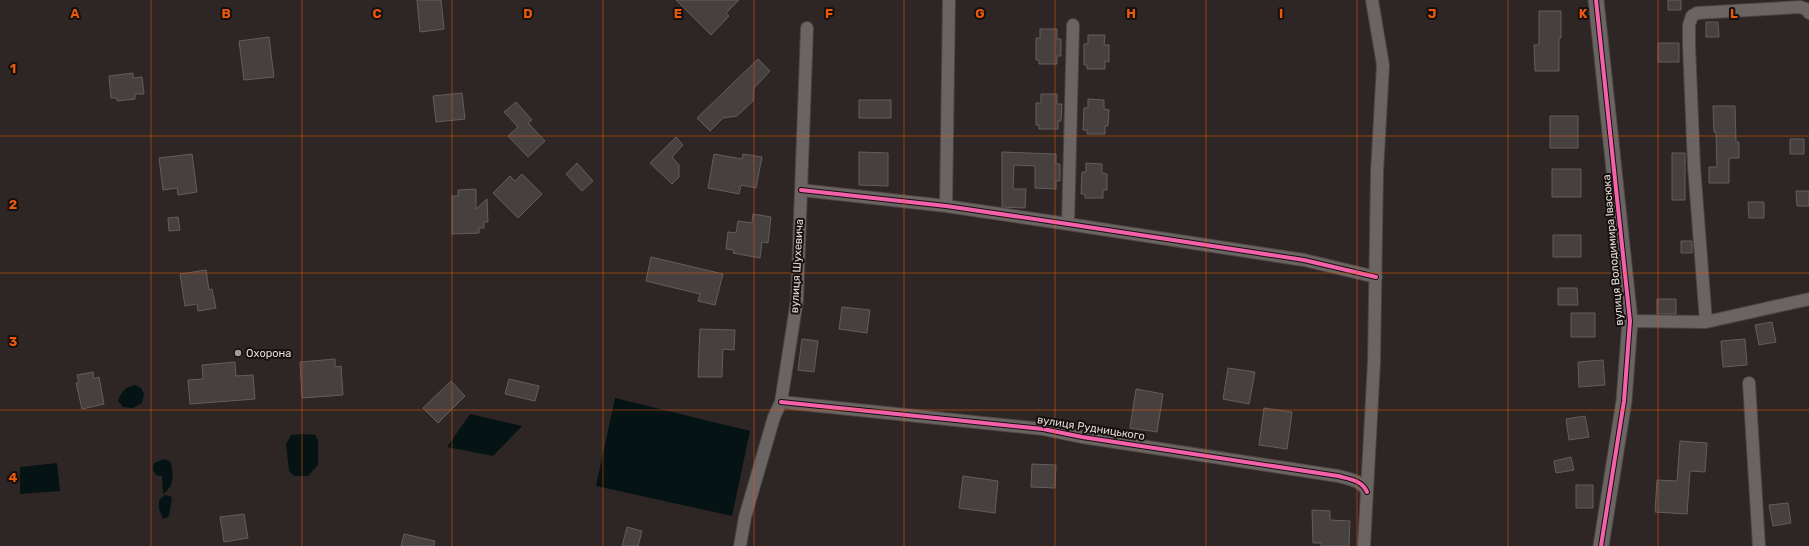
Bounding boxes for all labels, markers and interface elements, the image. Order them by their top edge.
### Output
text: A [70,6,80,21]
text: B [221,6,231,21]
text: C [372,6,382,21]
text: D [523,6,533,21]
text: E [674,6,682,21]
text: F [825,6,833,21]
text: G [975,6,985,21]
text: H [1126,6,1136,21]
text: I [1279,6,1283,21]
text: J [1428,6,1436,21]
text: K [1579,6,1588,21]
text: L [1730,6,1738,21]
text: 1 [10,61,16,76]
street label: вулиця Володимира Івасюка [1600,174,1626,326]
text: 2 [9,197,17,212]
street label: вулиця Шухевича [788,219,806,313]
text: 3 [9,334,18,349]
place label: Охорона [246,347,291,360]
marker: Охорона [233,348,243,358]
street label: вулиця Рудницького [1036,413,1146,443]
text: 4 [9,470,18,485]

